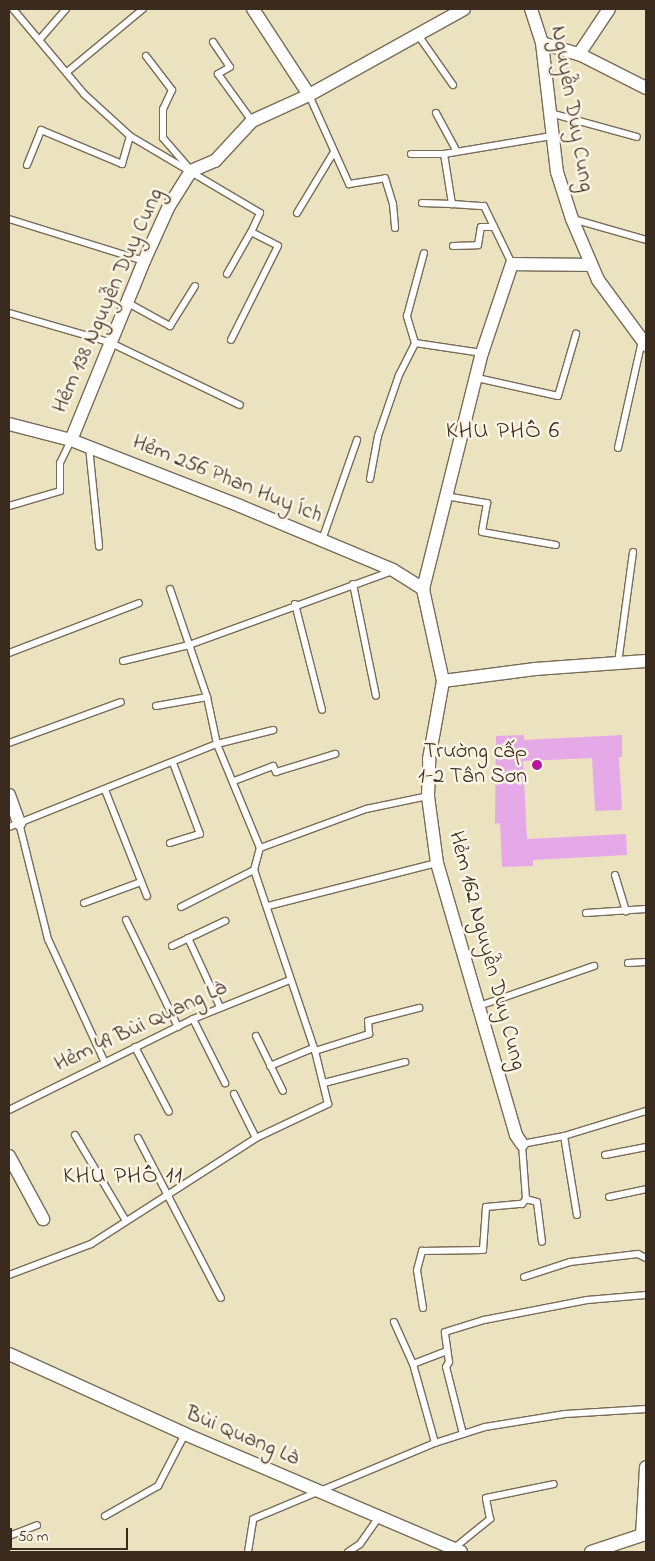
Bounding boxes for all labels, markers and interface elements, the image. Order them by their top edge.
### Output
street label: Nguyễn Duy Cung [543,24,599,194]
street label: Hẻm 138 Nguyễn Duy Cung [47,185,171,417]
district label: KHU PHỐ 6 [445,418,561,446]
street label: Hẻm 256 Phan Huy Ích [128,430,326,530]
place label: Trường cấp 1-2 Tân Sơn [418,739,527,790]
marker: Trường cấp 1-2 Tân Sơn [531,759,543,771]
street label: Hẻm 162 Nguyễn Duy Cung [441,829,531,1073]
street label: Hẻm 49 Bùi Quang Là [51,975,231,1079]
district label: KHU PHỐ 11 [62,1163,184,1191]
street label: Bùi Quang Là [181,1401,303,1473]
scale bar [12,1518,130,1550]
text: 50 m [18,1526,48,1548]

